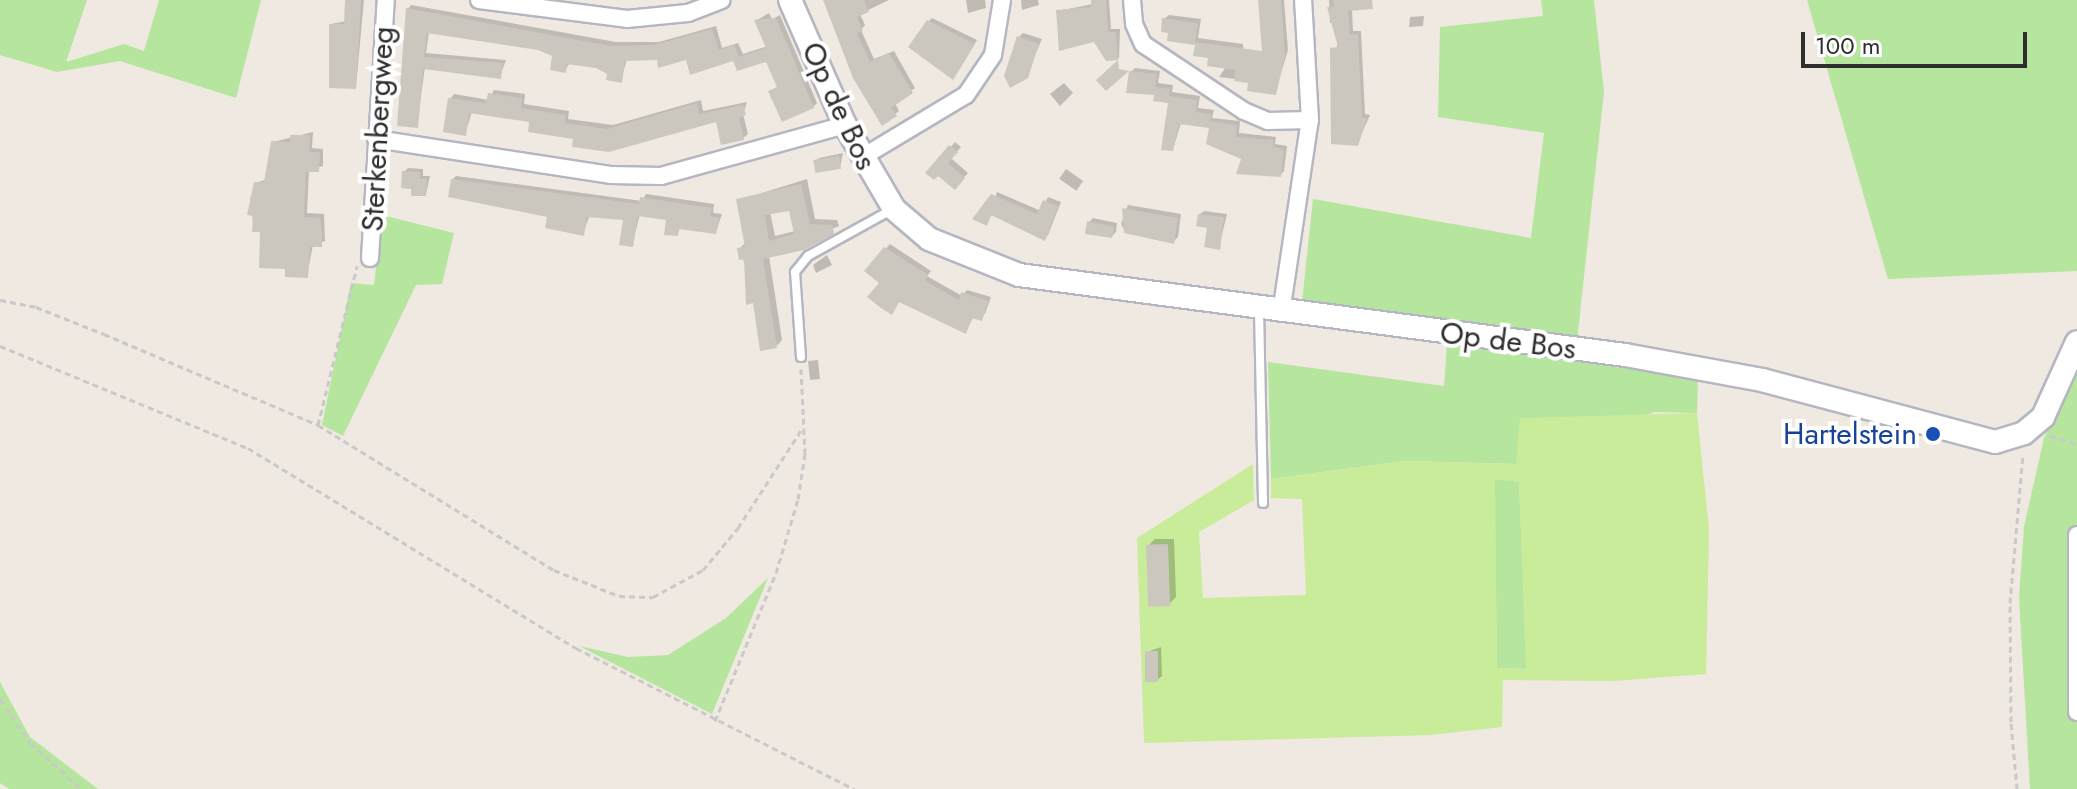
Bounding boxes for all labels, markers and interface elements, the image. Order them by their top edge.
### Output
scale bar [1805,16,2031,66]
street label: Sterkenbergweg [355,26,401,232]
text: 100 m [1815,28,1881,63]
street label: Op de Bos [794,37,884,175]
street label: Op de Bos [1438,315,1578,367]
place label: Hartelstein [1783,416,1917,452]
marker: Hartelstein [1924,425,1942,443]

